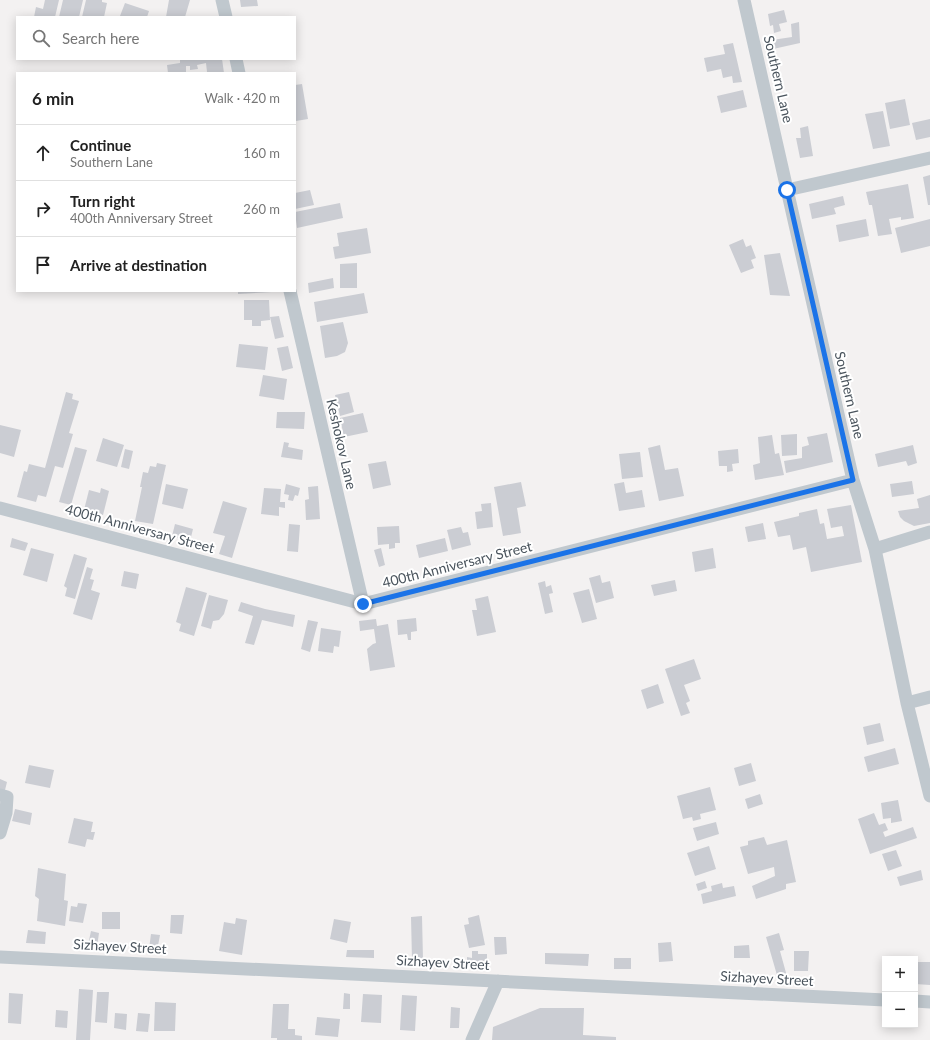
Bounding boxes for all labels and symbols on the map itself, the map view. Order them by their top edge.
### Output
street label: Southern Lane [761,34,797,124]
route start [778,181,796,199]
street label: Southern Lane [832,350,868,440]
street label: Keshokov Lane [323,397,361,491]
street label: 400th Anniversary Street [64,500,216,556]
street label: 400th Anniversary Street [380,537,534,591]
route end [354,595,372,613]
street label: Sizhayev Street [73,935,167,957]
street label: Sizhayev Street [396,951,490,973]
street label: Sizhayev Street [720,967,814,989]

